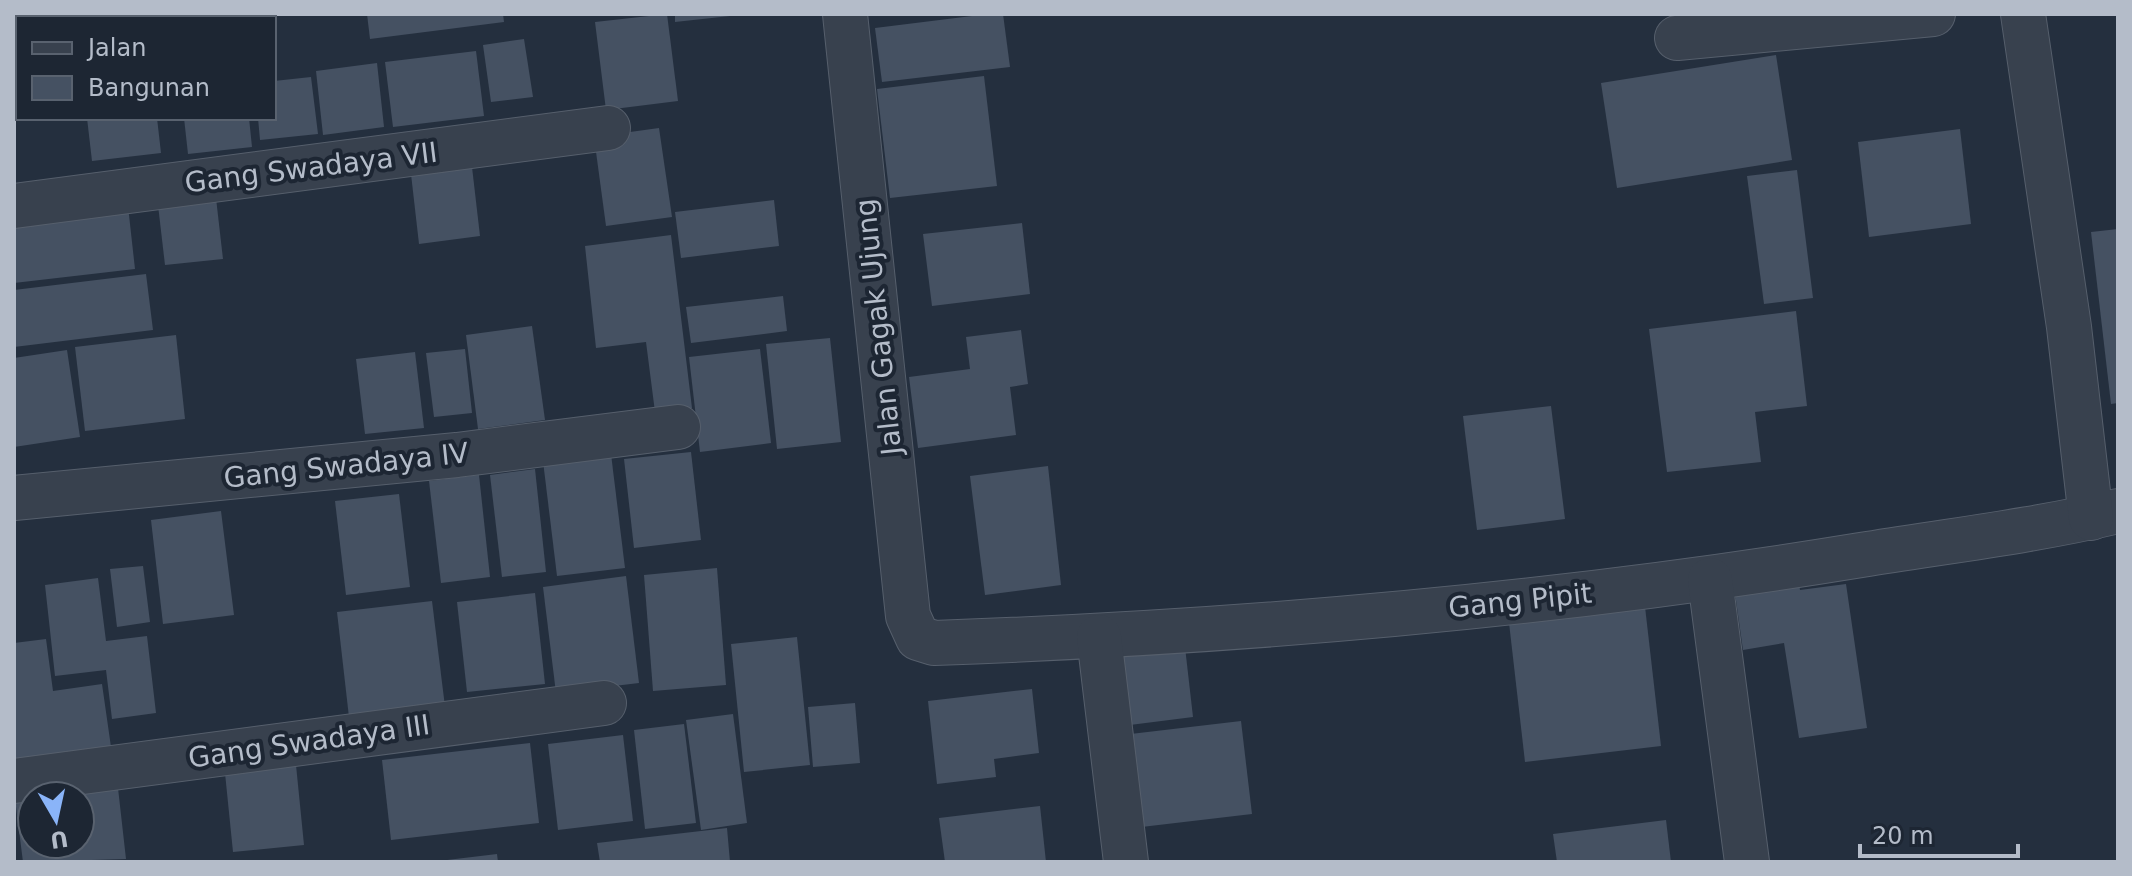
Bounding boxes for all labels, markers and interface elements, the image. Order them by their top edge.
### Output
legend [16,16,276,120]
text: Jalan [86,34,146,62]
text: Bangunan [88,74,210,102]
street label: Gang Swadaya VII [183,136,439,199]
street label: Jalan Gagak Ujung [849,197,909,459]
street label: Gang Swadaya IV [222,436,470,495]
street label: Gang Pipit [1447,577,1593,624]
street label: Gang Swadaya III [186,708,432,775]
north arrow [16,780,96,860]
scale bar [1860,808,2018,858]
text: 20 m [1872,822,1934,850]
text: U [48,826,70,853]

